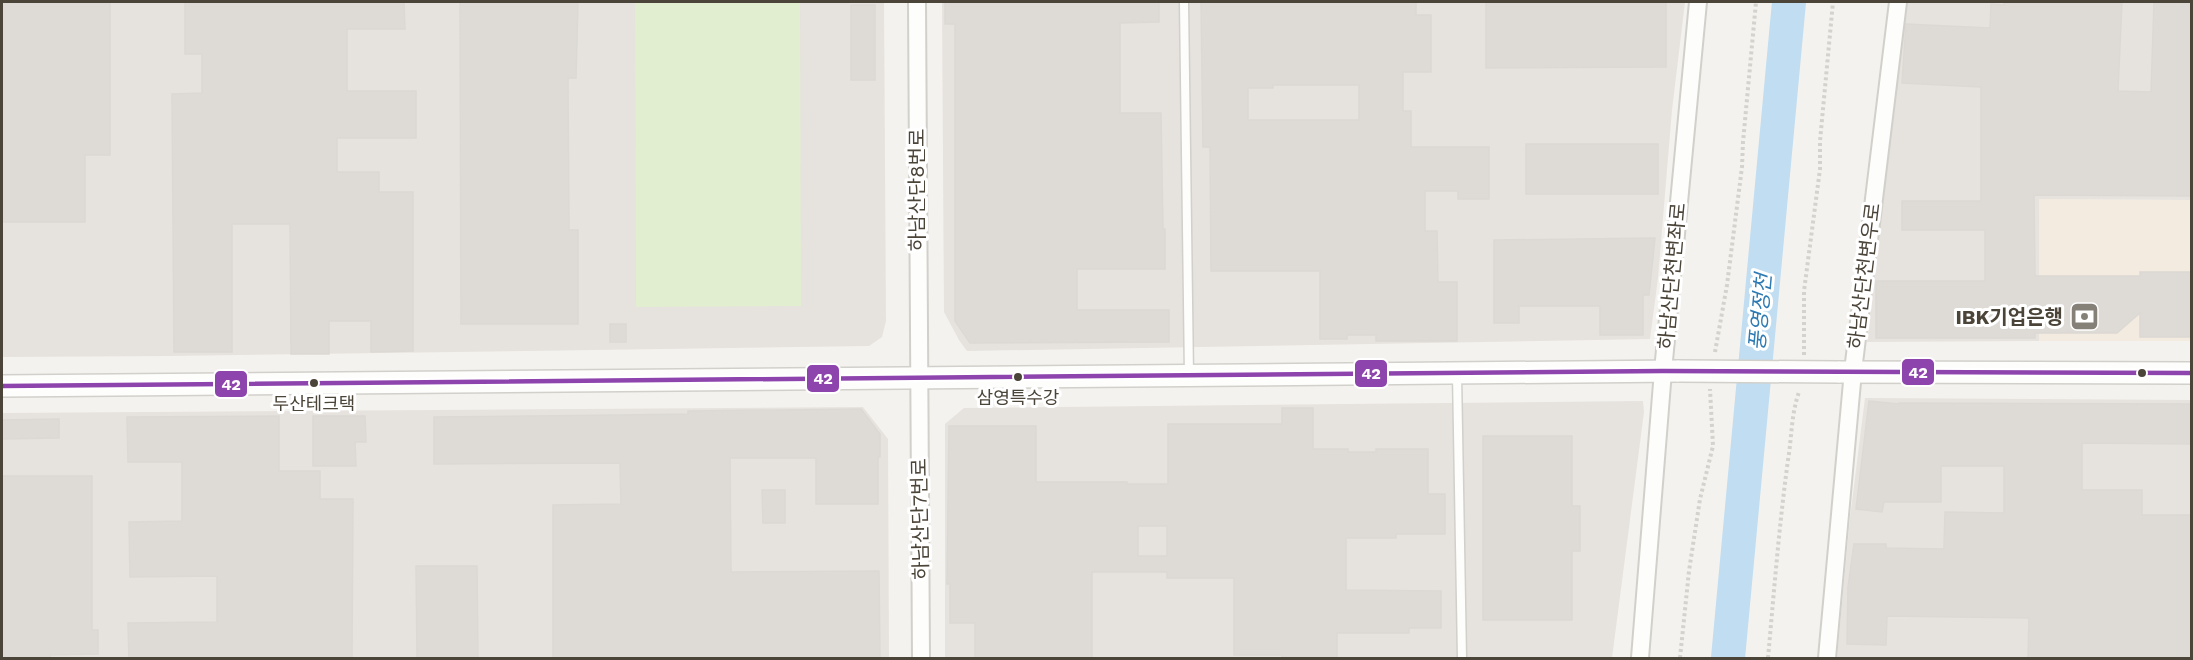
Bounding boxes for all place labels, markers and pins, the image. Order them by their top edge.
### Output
bank icon: IBK기업은행 [2068,301,2100,333]
place label: IBK기업은행 [1956,305,2063,329]
unlabelled marker [2136,367,2148,379]
marker: 삼영특수강 [1012,371,1024,383]
marker: 두산테크택 [308,377,320,389]
place label: 삼영특수강 [977,387,1059,408]
place label: 두산테크택 [273,393,355,414]

